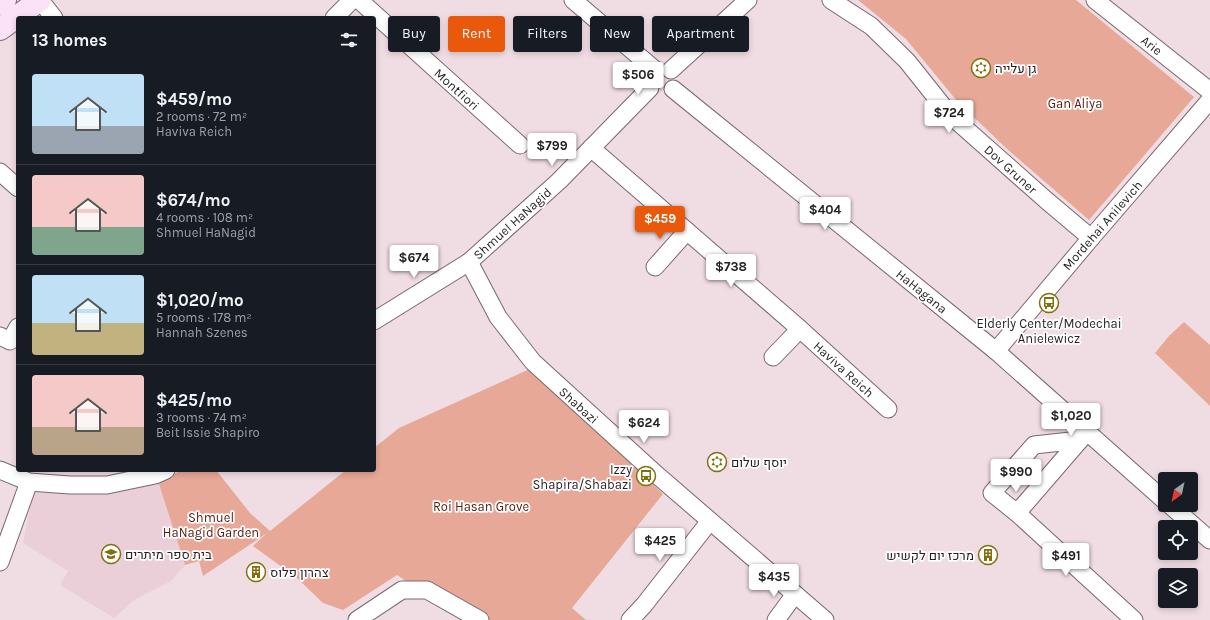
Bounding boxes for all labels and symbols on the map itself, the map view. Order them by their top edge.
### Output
street label: Arie [1138,32,1166,58]
synagogue icon: גן עלייה [970,57,992,79]
place label: גן עלייה [995,61,1037,76]
pin: $506 [614,62,662,96]
street label: Montfiori [431,65,482,113]
park label: Gan Aliya [1048,96,1102,111]
pin: $724 [925,100,973,134]
pin: $799 [528,133,576,167]
street label: Dov Gruner [981,142,1040,197]
street label: Mordehai Anilevich [1059,178,1145,273]
street label: Shmuel HaNagid [470,184,554,262]
pin: $404 [801,197,849,231]
pin: $459 [636,206,684,240]
pin: $674 [390,245,438,279]
pin: $738 [707,254,755,288]
street label: HaHagana [893,266,950,316]
bus stop icon: Elderly Center/Modechai Anielewicz [1038,292,1060,314]
place label: Elderly Center/Modechai Anielewicz [976,316,1122,346]
street label: Haviva Reich [810,338,877,400]
street label: Shabazi [556,384,601,427]
pin: $1,020 [1038,403,1104,437]
pin: $624 [620,410,668,444]
synagogue icon: יוסף שלום [706,451,728,473]
place label: יוסף שלום [731,455,787,470]
pin: $990 [992,459,1040,493]
place label: Izzy Shapira/Shabazi [532,462,632,492]
bus stop icon: Izzy Shapira/Shabazi [635,465,657,487]
north arrow [1158,472,1198,512]
park label: Roi Hasan Grove [433,499,529,514]
park label: Shmuel HaNagid Garden [163,510,259,540]
pin: $425 [636,528,684,562]
school or university icon: בית ספר מיתרים [100,543,122,565]
pin: $491 [1042,543,1090,577]
building icon: מרכז יום לקשיש [977,544,999,566]
place label: בית ספר מיתרים [125,547,212,562]
place label: מרכז יום לקשיש [886,548,974,563]
building icon: צהרון פלוס [245,561,267,583]
pin: $435 [750,564,798,598]
place label: צהרון פלוס [270,565,329,580]

